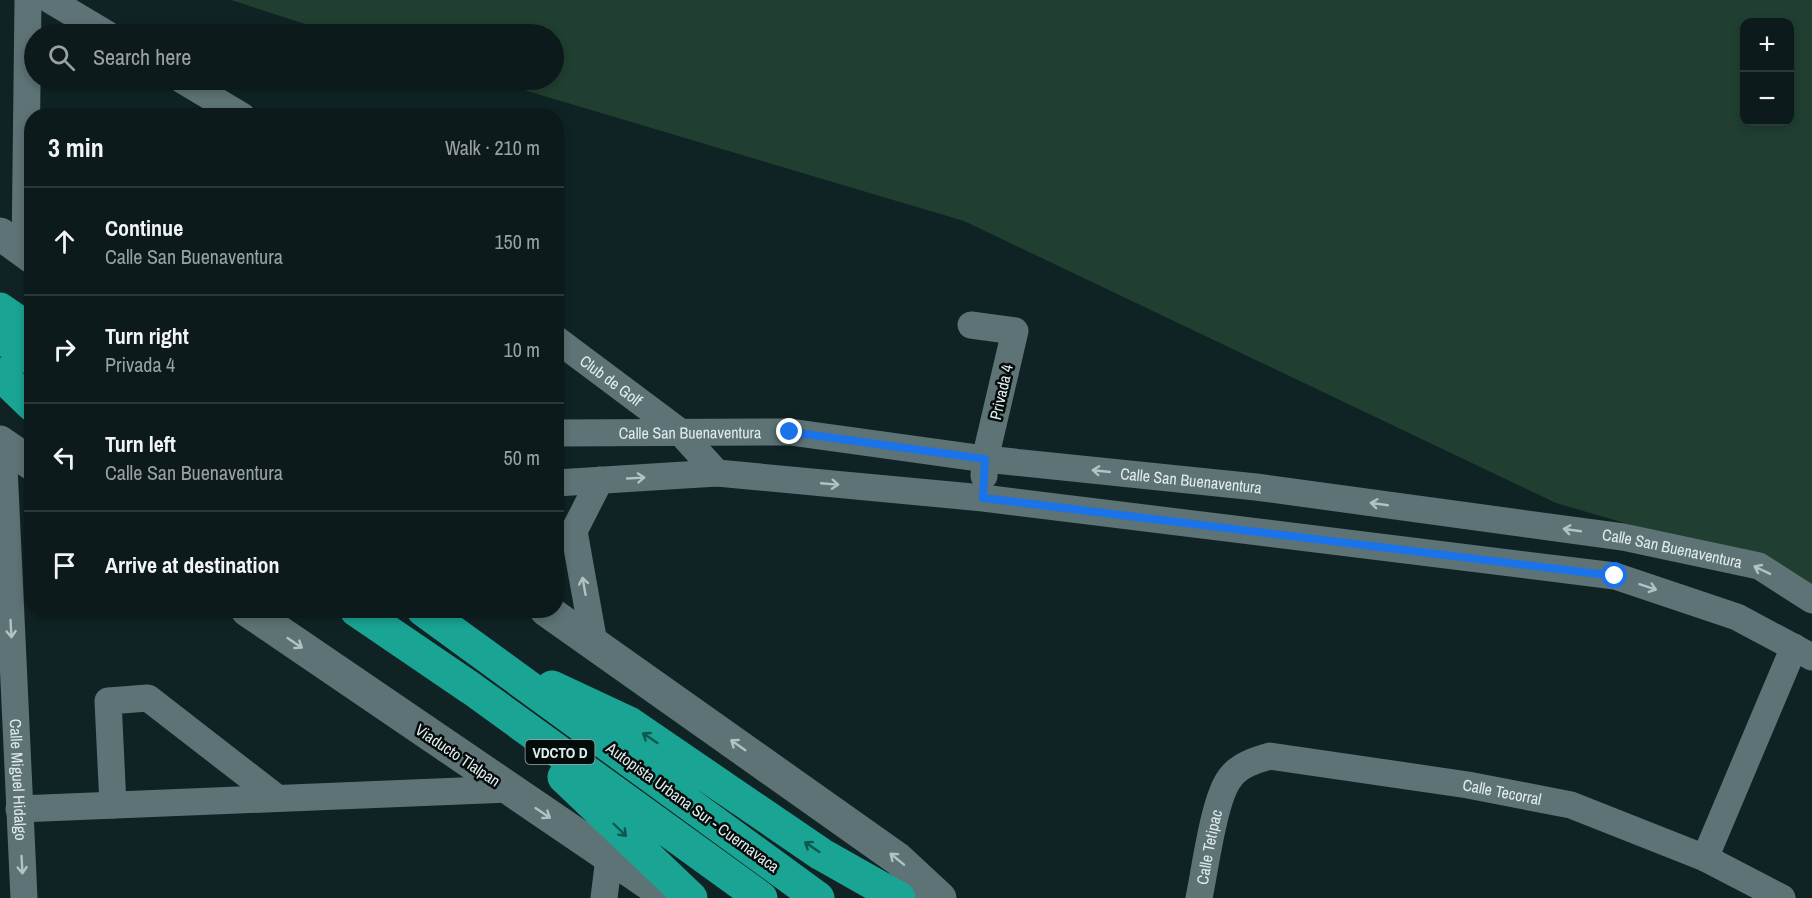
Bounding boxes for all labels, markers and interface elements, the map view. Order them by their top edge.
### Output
map controls [1740,18,1794,126]
button: + [1740,18,1794,72]
search box [24,24,564,90]
icon: search [45,41,78,74]
text: Search here [93,42,191,72]
button: − [1740,72,1794,126]
text: 3 min [48,130,104,165]
text: Walk · 210 m [445,134,540,161]
text: Continue [105,213,183,243]
icon: ahead [48,225,81,258]
text: 150 m [494,228,540,255]
text: Calle San Buenaventura [105,243,283,270]
text: Turn right [105,321,189,351]
icon: right [48,333,81,366]
text: 10 m [504,336,540,363]
street label: Club de Golf [575,350,647,411]
text: Privada 4 [105,351,175,378]
street label: Privada 4 [984,362,1018,422]
route end [776,418,802,444]
street label: Calle San Buenaventura [619,421,762,444]
text: Turn left [105,429,176,459]
icon: left [48,441,81,474]
text: 50 m [504,444,540,471]
text: Calle San Buenaventura [105,459,283,486]
street label: Calle San Buenaventura [1119,462,1264,499]
one-way arrow [1092,465,1112,476]
one-way arrow [625,473,645,484]
one-way arrow [820,479,840,490]
one-way arrow [1369,498,1389,509]
street label: Calle San Buenaventura [1601,523,1745,573]
one-way arrow [1562,524,1582,535]
icon: arrive [48,549,81,582]
text: Arrive at destination [105,550,279,580]
route start [1601,562,1627,588]
one-way arrow [1753,563,1771,575]
one-way arrow [578,576,589,596]
one-way arrow [1638,582,1657,593]
one-way arrow [6,618,17,638]
one-way arrow [286,638,303,650]
street label: Calle Miguel Hidalgo [5,718,32,841]
street label: Viaducto Tlalpan [411,718,505,792]
one-way arrow [643,732,659,744]
street label: Autopista Urbana Sur - Cuernavaca [601,736,784,878]
one-way arrow [731,739,747,752]
road number: VDCTO D [526,740,594,764]
street label: Calle Tecorral [1461,773,1544,810]
one-way arrow [534,807,550,819]
street label: Calle Tetipac [1191,807,1227,886]
one-way arrow [613,823,628,838]
one-way arrow [804,841,821,853]
one-way arrow [889,852,905,865]
one-way arrow [17,855,28,875]

